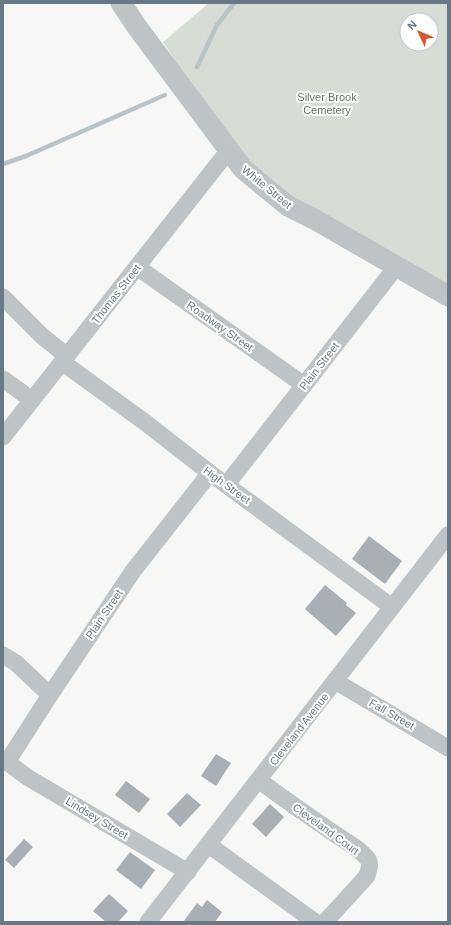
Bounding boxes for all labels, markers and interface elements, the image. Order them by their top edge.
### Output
north arrow [399,12,439,52]
text: N [405,18,419,32]
park label: Silver Brook Cemetery [297,91,357,116]
street label: White Street [240,163,294,211]
street label: Thomas Street [89,262,143,326]
street label: Roadway Street [185,299,255,353]
street label: Plain Street [297,340,341,392]
street label: High Street [201,464,253,506]
street label: Plain Street [83,587,125,641]
street label: Cleveland Avenue [267,690,331,768]
street label: Fall Street [367,696,417,732]
street label: Lindsey Street [64,795,130,841]
street label: Cleveland Court [291,801,361,857]

